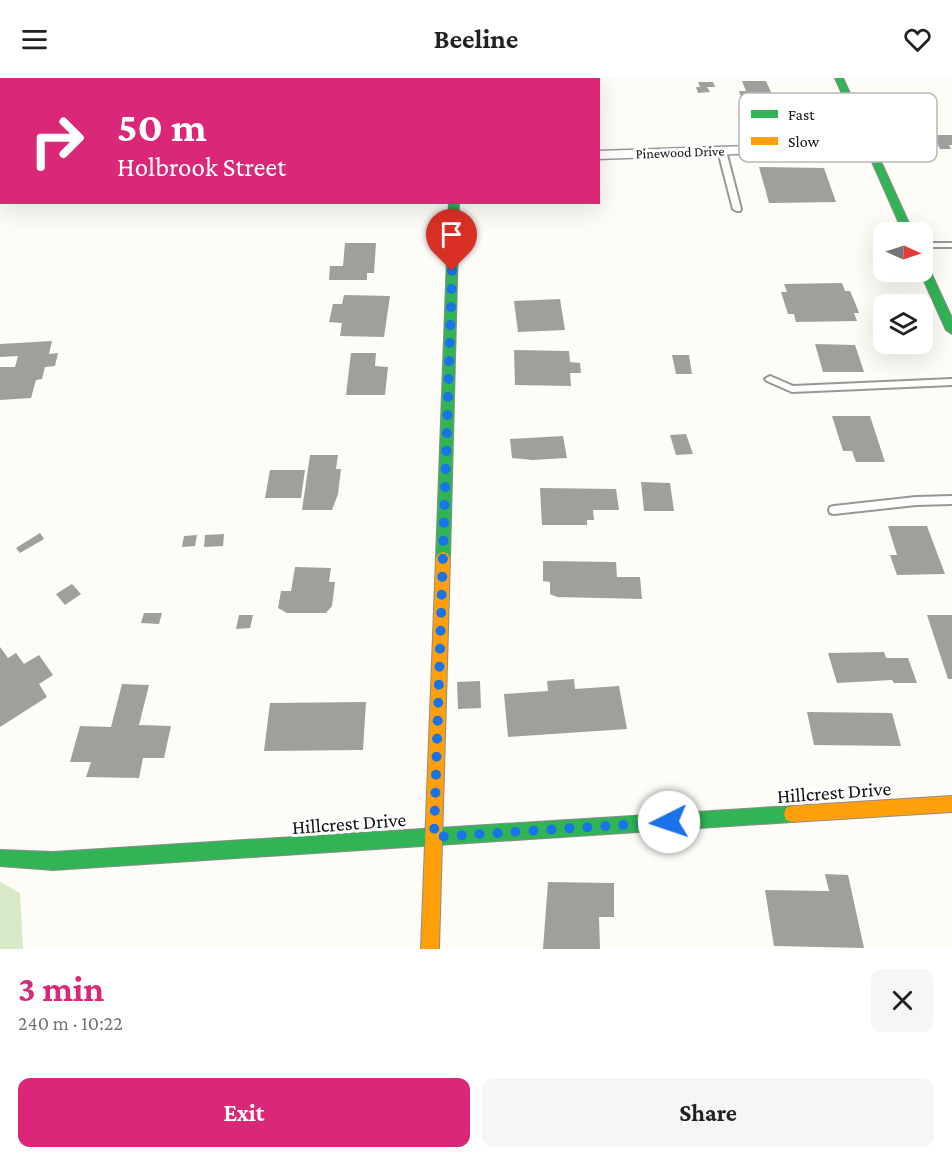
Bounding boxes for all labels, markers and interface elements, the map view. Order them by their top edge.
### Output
icon: menu [18,23,51,56]
icon: heart [901,23,934,56]
text: Beeline [434,24,518,54]
legend [739,93,937,162]
icon: right [18,102,96,180]
text: 50 m [117,103,207,150]
text: Fast [788,106,815,123]
text: Slow [788,133,820,150]
street label: Pinewood Drive [635,142,725,162]
text: Holbrook Street [117,152,286,182]
pin [426,209,477,271]
icon: arrive [435,218,468,251]
north arrow [873,222,933,282]
map controls [873,222,933,354]
button: layers [873,294,933,354]
street label: Hillcrest Drive [776,777,892,807]
position arrow [637,790,701,854]
street label: Hillcrest Drive [291,808,407,838]
text: 3 min [18,969,104,1009]
button: close [871,969,934,1032]
text: 240 m · 10:22 [18,1012,123,1034]
button: Exit [18,1078,470,1147]
button: Share [482,1078,934,1147]

